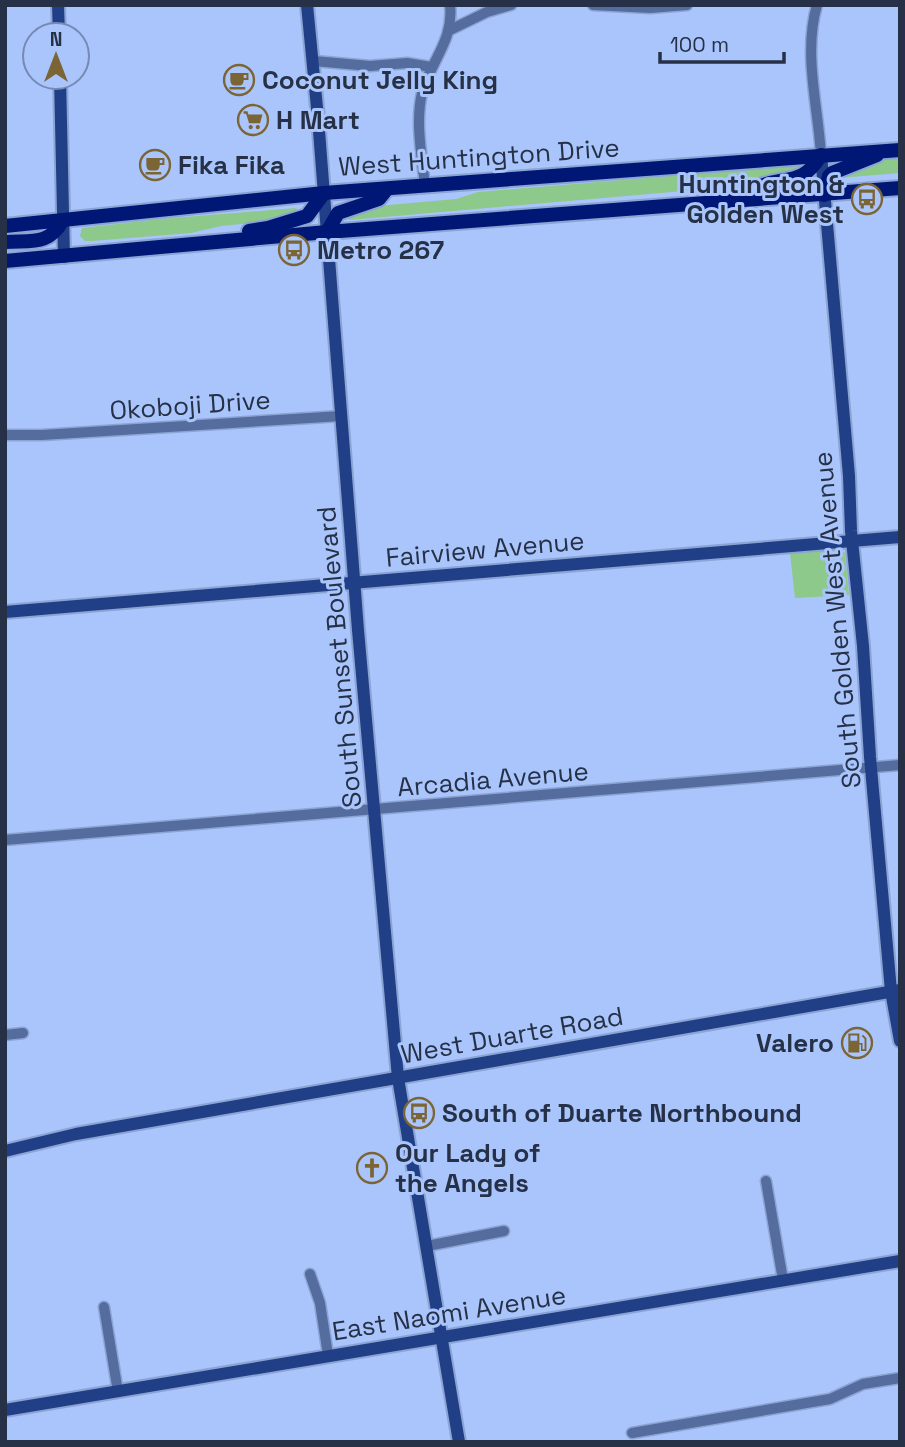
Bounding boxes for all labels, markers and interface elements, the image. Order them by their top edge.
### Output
north arrow [21,21,91,91]
scale bar [660,21,784,65]
text: N [50,27,62,52]
text: 100 m [670,31,729,58]
cafe icon: Coconut Jelly King [222,63,256,97]
place label: Coconut Jelly King [262,63,498,97]
supermarket icon: H Mart [236,103,270,137]
place label: H Mart [276,103,360,137]
street label: West Huntington Drive [337,130,621,184]
cafe icon: Fika Fika [138,148,172,182]
place label: Fika Fika [178,148,285,182]
place label: Huntington & Golden West [679,167,844,231]
bus stop icon: Huntington & Golden West [850,182,884,216]
bus stop icon: Metro 267 [277,233,311,267]
place label: Metro 267 [317,233,444,267]
street label: Okoboji Drive [108,382,272,428]
street label: South Golden West Avenue [805,450,869,790]
street label: South Sunset Boulevard [309,505,369,809]
street label: Fairview Avenue [384,523,586,575]
street label: Arcadia Avenue [396,754,590,804]
street label: West Duarte Road [398,999,626,1071]
place label: Valero [756,1026,834,1060]
fuel station icon: Valero [840,1026,874,1060]
bus stop icon: South of Duarte Northbound [402,1096,436,1130]
place label: South of Duarte Northbound [442,1096,802,1130]
place label: Our Lady of the Angels [395,1136,540,1200]
church icon: Our Lady of the Angels [355,1151,389,1185]
street label: East Naomi Avenue [330,1278,568,1348]

